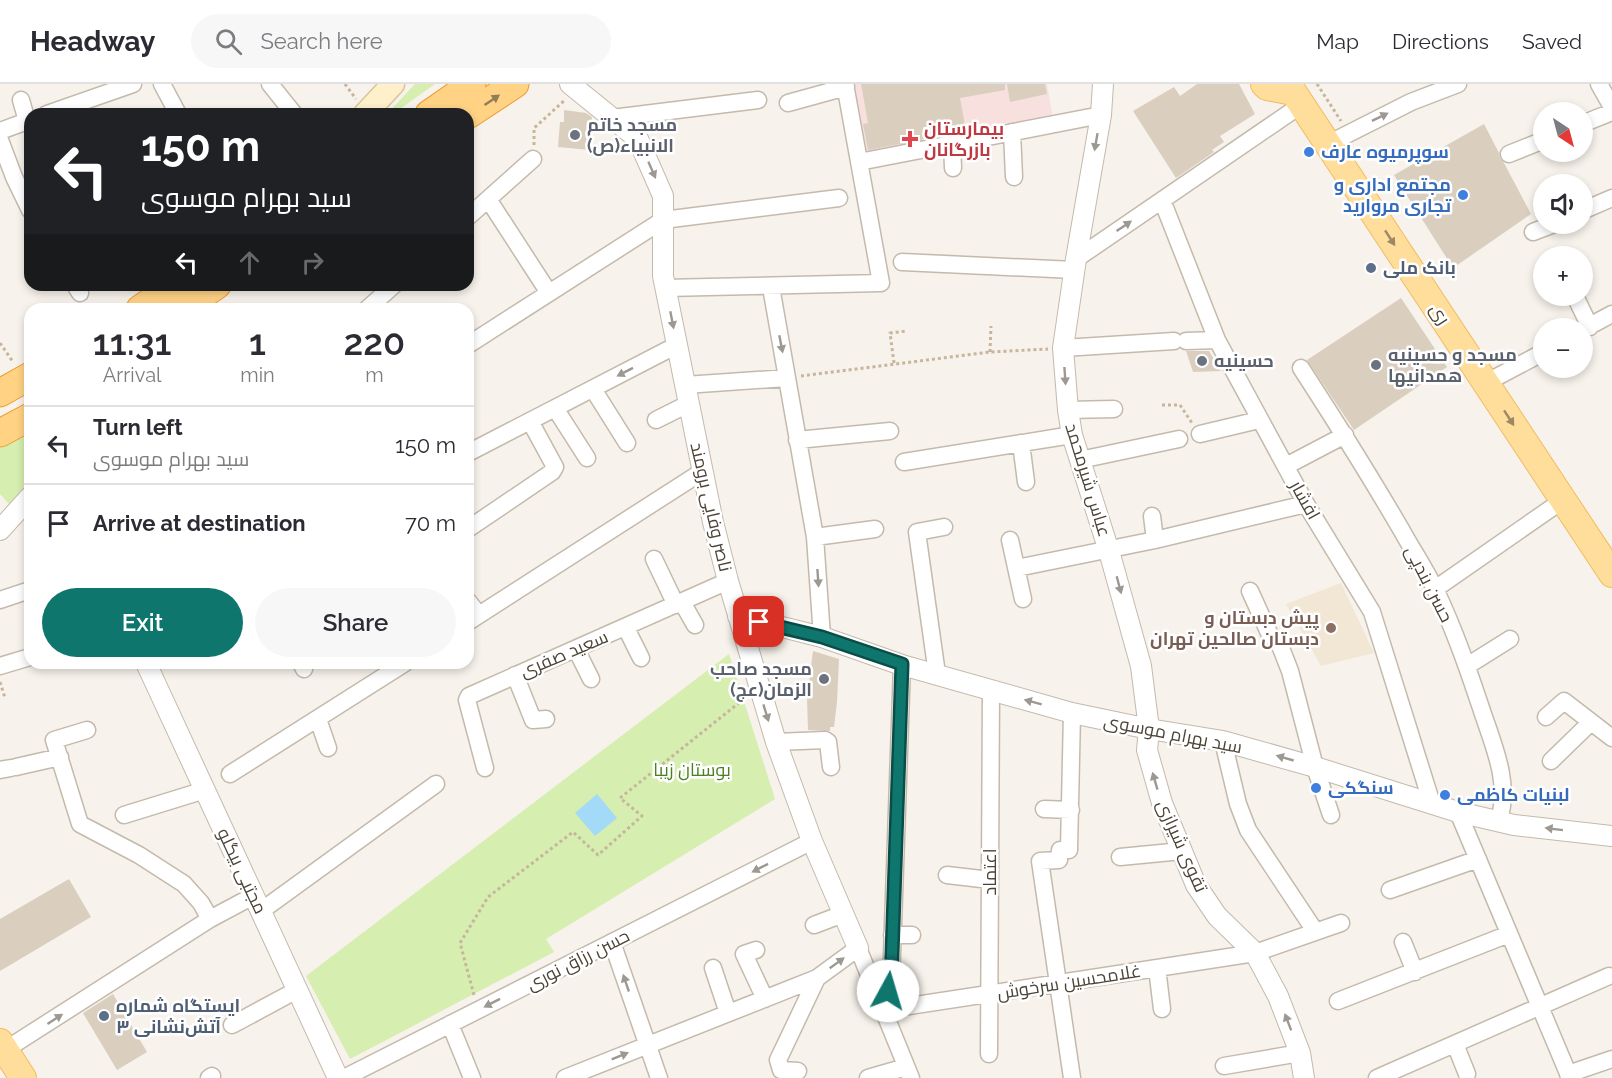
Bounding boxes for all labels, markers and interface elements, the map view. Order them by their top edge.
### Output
search box [191,14,611,68]
text: Headway [30,25,155,58]
icon: search [212,25,245,58]
text: Search here [260,28,383,54]
text: Map [1316,29,1359,54]
text: Directions [1392,29,1489,54]
text: Saved [1522,29,1582,54]
one-way arrow [483,94,499,106]
north arrow [1533,102,1593,162]
map controls [1533,102,1593,378]
one-way arrow [1371,112,1388,122]
place label: مسجد خاتم الانبیاء(ص) [587,114,677,157]
place label: بیمارستان بازرگانان [924,118,1004,161]
text: 150 m [141,122,260,171]
marker: مسجد خاتم الانبیاء(ص) [568,128,582,142]
marker: بیمارستان بازرگانان [901,130,919,148]
icon: left [42,132,120,210]
one-way arrow [1091,133,1100,152]
place label: سوپرمیوه عارف [1321,141,1449,164]
marker: سوپرمیوه عارف [1302,145,1316,159]
one-way arrow [648,161,657,179]
place label: مجتمع اداری و تجاری مروارید [1334,174,1451,217]
button: sound [1533,174,1593,234]
text: سید بهرام موسوی [141,182,352,213]
marker: مجتمع اداری و تجاری مروارید [1456,188,1470,202]
one-way arrow [1116,221,1132,232]
one-way arrow [1384,229,1396,245]
icon: left [170,246,203,279]
icon: ahead [233,246,266,279]
icon: right [296,246,329,279]
button: + [1533,246,1593,306]
place label: بانک ملی [1383,257,1456,279]
marker: بانک ملی [1364,261,1378,275]
street label: ری [1425,299,1455,329]
one-way arrow [668,311,677,330]
button: − [1533,318,1593,378]
text: 11:31 [93,321,171,363]
text: 1 [249,321,266,363]
text: 220 [344,321,405,363]
one-way arrow [777,335,786,354]
place label: مسجد و حسینیه همدانیها [1388,344,1517,387]
place label: حسینیه [1214,350,1274,371]
marker: حسینیه [1195,354,1209,368]
marker: مسجد و حسینیه همدانیها [1369,358,1383,372]
text: Arrival [103,363,161,387]
text: min [240,363,275,387]
text: m [365,363,384,387]
one-way arrow [616,367,633,377]
one-way arrow [1061,367,1070,386]
one-way arrow [1503,410,1514,426]
text: Turn left [93,414,183,440]
street label: عباس شیرمحمد [1060,421,1116,539]
icon: left [42,429,75,462]
text: 150 m [395,432,456,458]
street label: ناصر وفایی برومند [685,440,737,574]
text: سید بهرام موسوی [93,447,249,471]
street label: افشار [1285,476,1325,523]
icon: arrive [42,507,75,540]
text: Arrive at destination [93,510,306,536]
text: 70 m [405,510,456,536]
street label: حسن بندپی [1400,542,1458,626]
one-way arrow [813,569,823,588]
one-way arrow [1115,576,1124,594]
button: Exit [42,588,243,657]
button: Share [255,588,456,657]
pin [733,596,784,647]
icon: arrive [742,605,775,638]
place label: پیش دبستان و دبستان صالحین تهران [1150,607,1319,650]
marker: پیش دبستان و دبستان صالحین تهران [1324,621,1338,635]
street label: سعید صفری [517,626,611,682]
place label: مسجد صاحب الزمان(عج) [710,658,812,702]
marker: مسجد صاحب الزمان(عج) [817,672,831,686]
one-way arrow [1024,697,1042,707]
one-way arrow [762,704,771,722]
street label: سید بهرام موسوی [1102,710,1244,759]
one-way arrow [1275,753,1294,763]
park label: بوستان زیبا [653,759,731,781]
one-way arrow [1150,772,1159,790]
place label: سنگکی [1328,777,1394,799]
marker: سنگکی [1309,781,1323,795]
place label: لبنیات کاظمی [1457,784,1570,806]
marker: لبنیات کاظمی [1438,788,1452,802]
street label: تقوی شیرازی [1152,796,1212,896]
one-way arrow [1544,824,1563,834]
street label: مجتبی بیگلو [213,825,271,917]
street label: اعتماد [979,849,1000,895]
one-way arrow [751,863,768,873]
street label: حسن رزاق نوری [523,925,634,996]
one-way arrow [829,958,845,969]
position arrow [856,959,920,1023]
street label: غلامحسین سرخوش [996,960,1142,1004]
one-way arrow [621,974,631,992]
place label: ایستگاه شماره ۳ آتش‌نشانی [116,995,240,1038]
one-way arrow [484,998,501,1008]
marker: ایستگاه شماره ۳ آتش‌نشانی [97,1009,111,1023]
one-way arrow [46,1013,63,1024]
one-way arrow [1283,1013,1292,1031]
one-way arrow [611,1051,629,1061]

